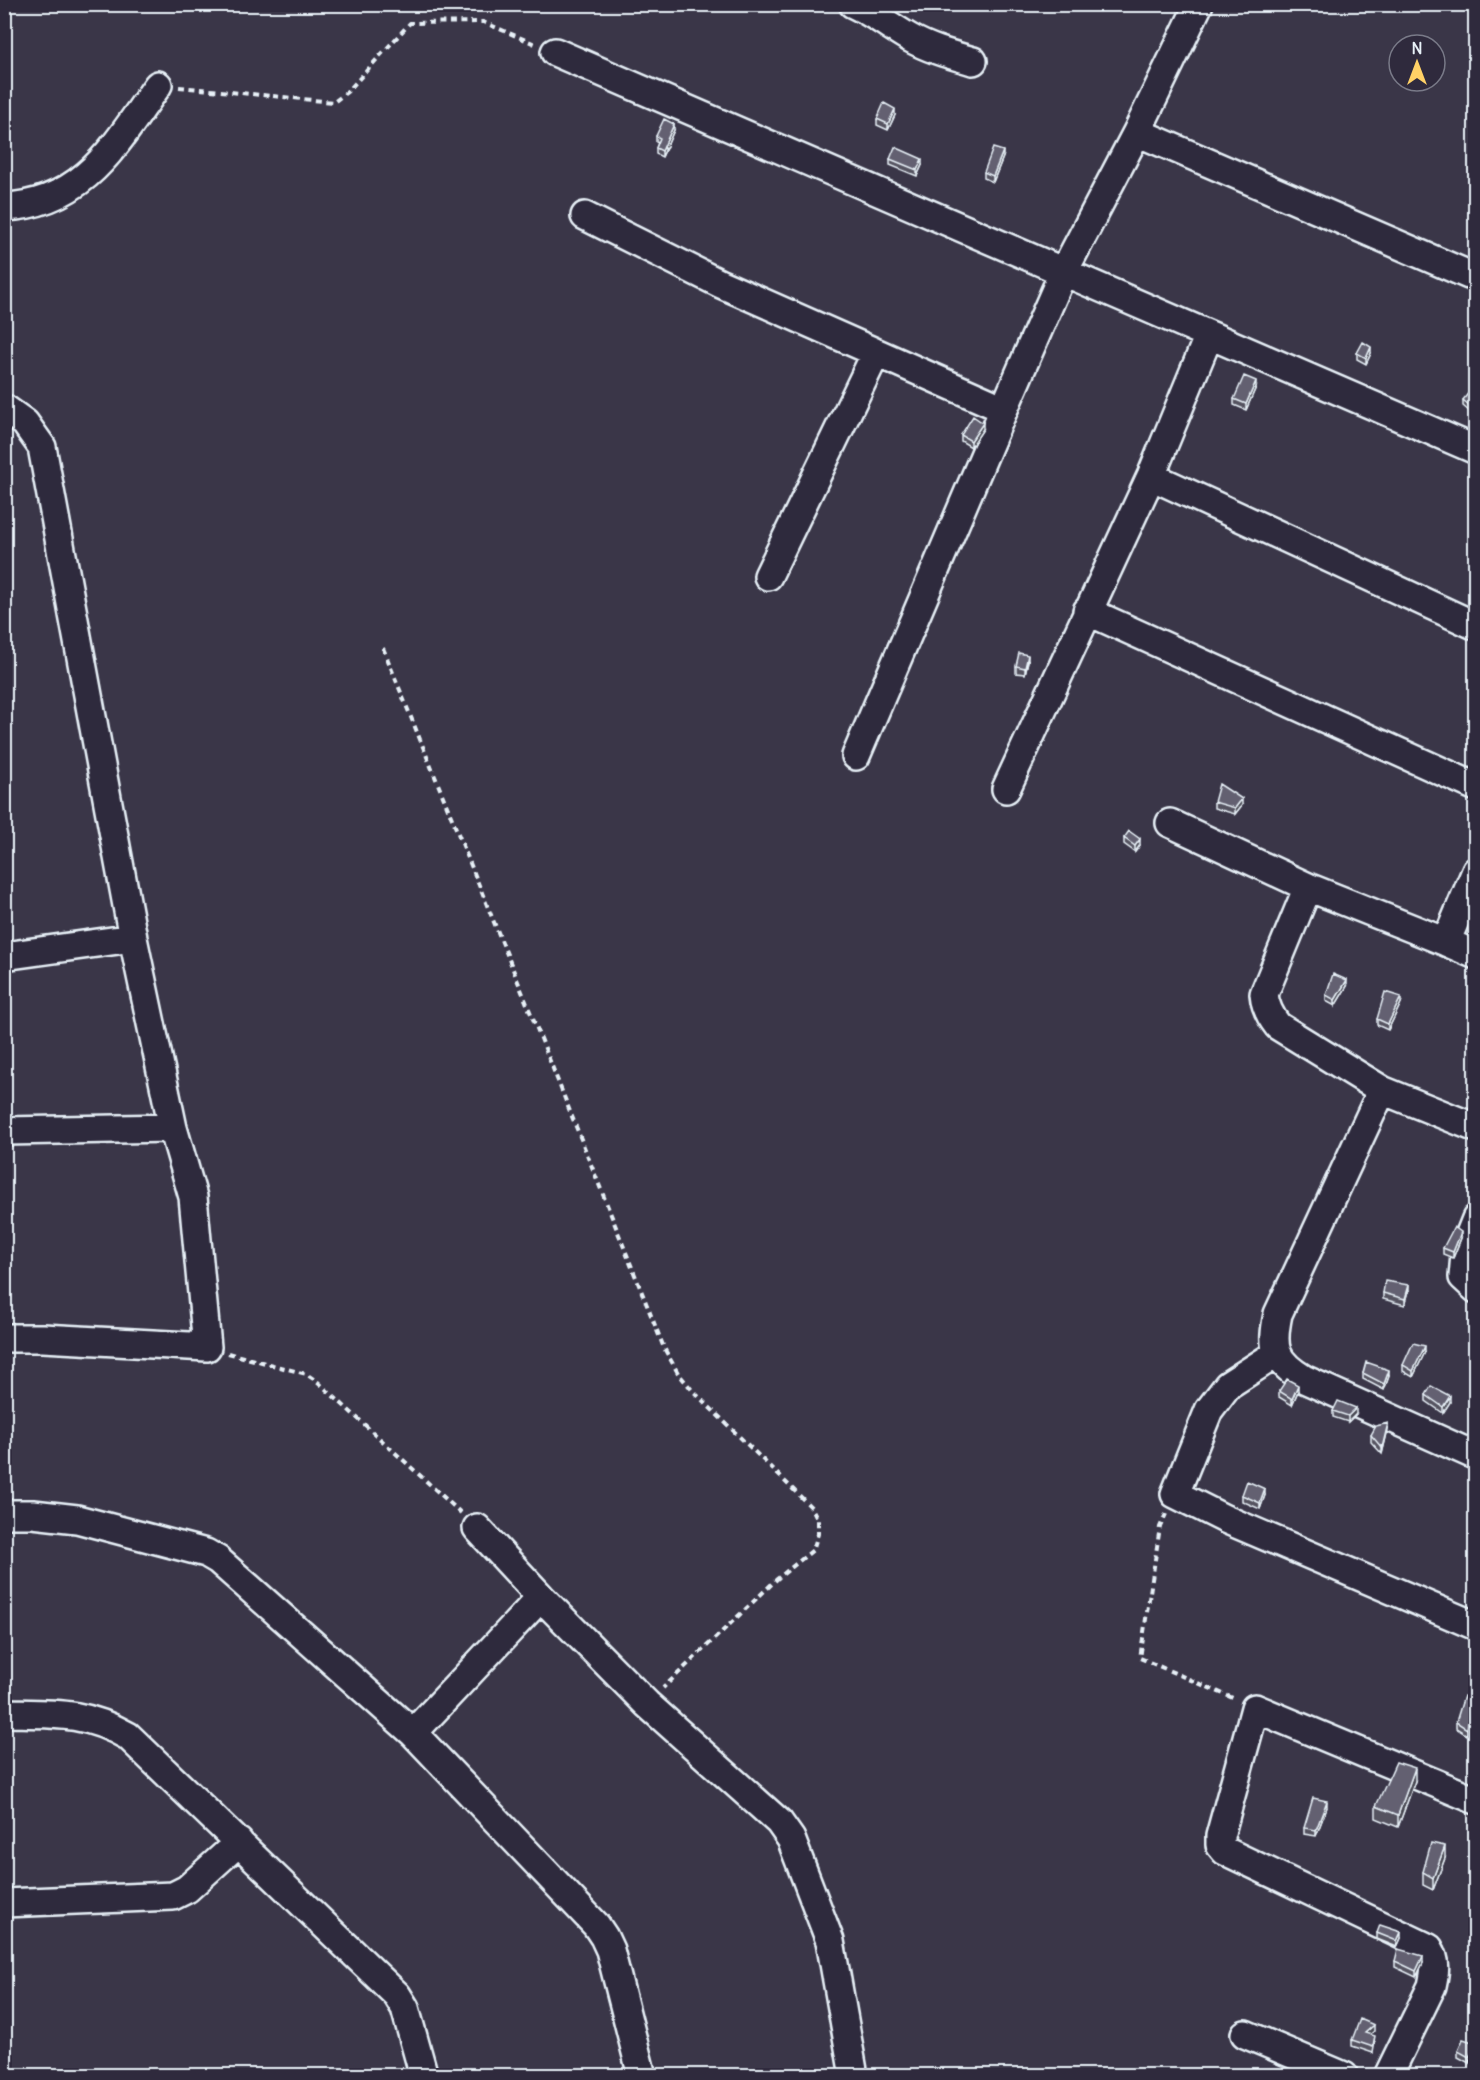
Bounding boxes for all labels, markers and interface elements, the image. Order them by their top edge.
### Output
north arrow [1387,33,1447,93]
text: N [1411,38,1423,58]

